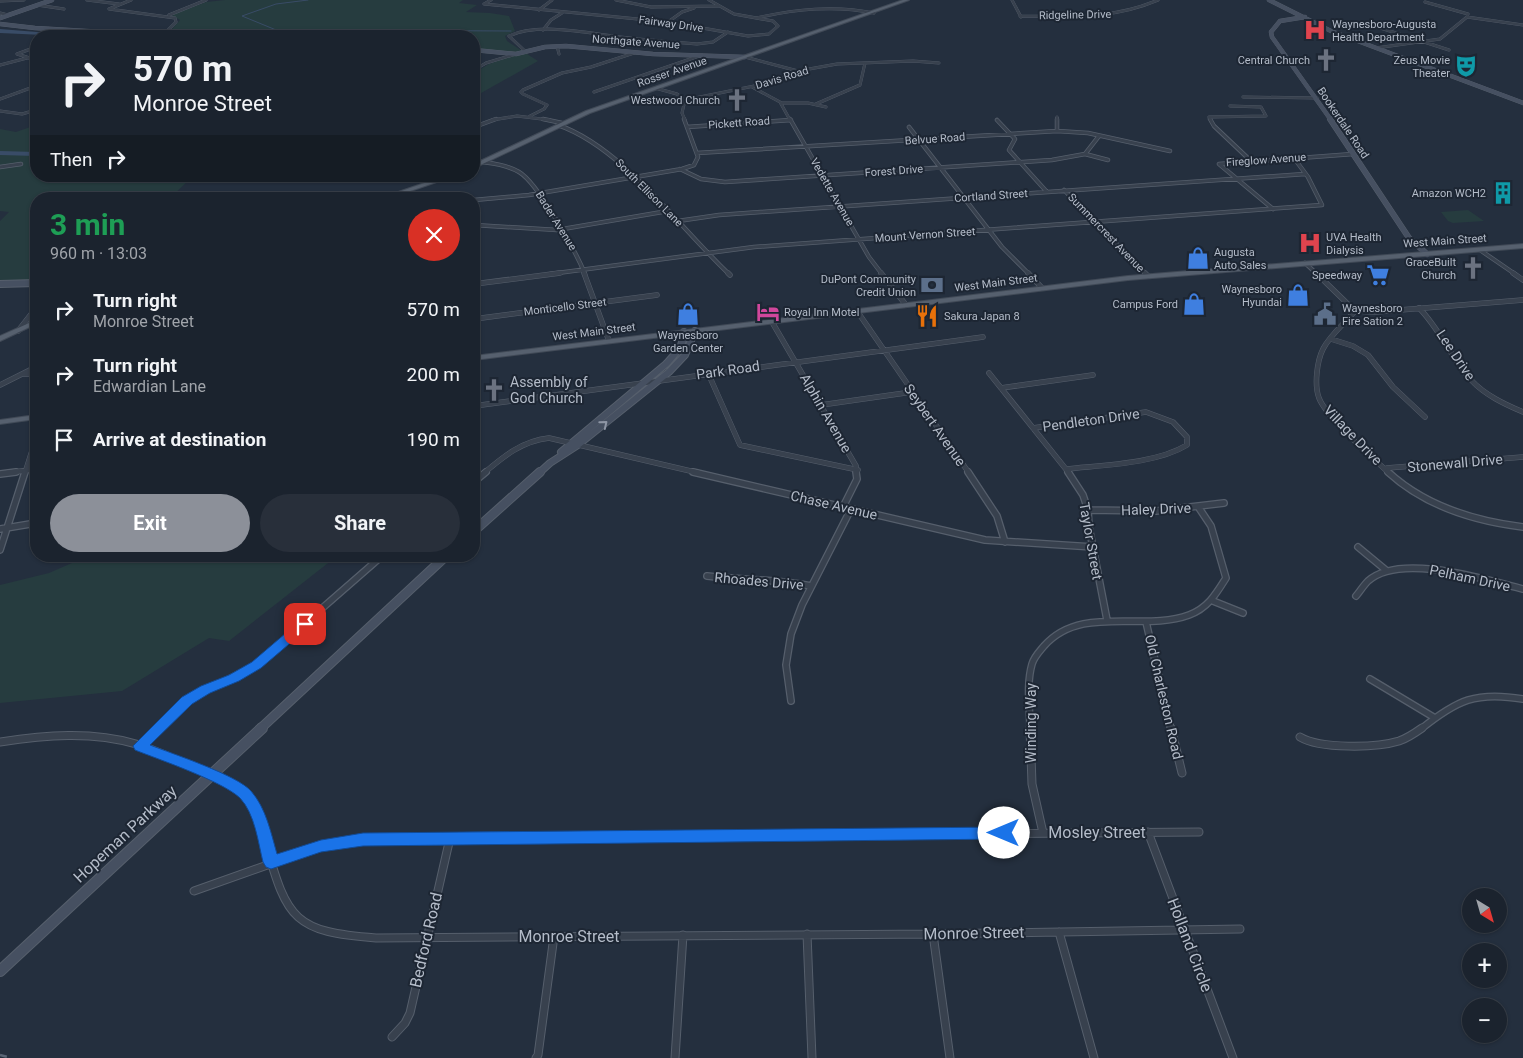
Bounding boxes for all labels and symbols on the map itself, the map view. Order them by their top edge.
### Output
street label: Ridgeline Drive [1039,8,1111,22]
street label: Fairway Drive [638,13,704,35]
hospital icon: Waynesboro-Augusta Health Department [1302,17,1328,43]
place label: Waynesboro-Augusta Health Department [1332,18,1436,44]
street label: Northgate Avenue [592,32,681,52]
church icon: Central Church [1313,47,1339,73]
theatre icon: Zeus Movie Theater [1453,53,1479,79]
street label: Rosser Avenue [636,54,709,90]
place label: Central Church [1238,54,1310,67]
place label: Zeus Movie Theater [1394,54,1450,80]
street label: Davis Road [754,64,810,92]
street label: Bookerdale Road [1314,85,1372,161]
church icon: Westwood Church [724,87,750,113]
place label: Westwood Church [631,94,720,107]
street label: Pickett Road [708,114,770,132]
street label: Belvue Road [904,130,966,148]
street label: Fireglow Avenue [1225,151,1307,169]
street label: Vedette Avenue [807,156,857,228]
street label: South Ellison Lane [613,157,686,230]
street label: Forest Drive [864,162,924,180]
building icon: Amazon WCH2 [1490,180,1516,206]
street label: Cortland Street [954,187,1029,205]
place label: Amazon WCH2 [1412,187,1486,200]
street label: Bader Avenue [533,189,579,253]
street label: Summercrest Avenue [1065,191,1147,275]
street label: Mount Vernon Street [874,225,976,245]
hospital icon: UVA Health Dialysis [1297,230,1323,256]
place label: UVA Health Dialysis [1326,231,1382,257]
street label: West Main Street [1403,232,1488,250]
shop icon: Augusta Auto Sales [1185,245,1211,271]
place label: Augusta Auto Sales [1214,246,1267,272]
church icon: GraceBuilt Church [1460,255,1486,281]
place label: GraceBuilt Church [1406,256,1456,282]
supermarket icon: Speedway [1365,262,1391,288]
place label: Speedway [1312,269,1363,282]
street label: West Main Street [954,271,1039,295]
bank icon: DuPont Community Credit Union [919,272,945,298]
place label: DuPont Community Credit Union [821,273,917,299]
shop icon: Waynesboro Hyundai [1285,282,1311,308]
place label: Waynesboro Hyundai [1221,283,1282,309]
shop icon: Campus Ford [1181,291,1207,317]
street label: Monticello Street [523,295,607,319]
place label: Campus Ford [1112,298,1178,311]
hotel icon: Royal Inn Motel [755,299,781,325]
shop icon: Waynesboro Garden Center [675,301,701,327]
public building icon: Waynesboro Fire Sation 2 [1312,301,1338,327]
place label: Waynesboro Fire Sation 2 [1342,302,1403,328]
restaurant icon: Sakura Japan 8 [914,303,940,329]
place label: Royal Inn Motel [784,306,859,319]
place label: Sakura Japan 8 [944,310,1020,323]
street label: West Main Street [552,320,637,344]
street label: Lee Drive [1433,327,1479,383]
place label: Waynesboro Garden Center [653,329,723,355]
street label: Park Road [695,358,761,382]
street label: Alphin Avenue [797,371,855,455]
place label: Assembly of God Church [510,374,588,406]
church icon: Assembly of God Church [481,377,507,403]
street label: Seybert Avenue [901,381,969,469]
street label: Village Drive [1321,402,1385,468]
street label: Pendleton Drive [1042,405,1140,435]
one-way arrow [598,421,608,430]
street label: Stonewall Drive [1407,451,1503,475]
street label: Chase Avenue [789,487,879,523]
street label: Haley Drive [1121,500,1191,518]
street label: Taylor Street [1076,501,1106,581]
street label: Pelham Drive [1428,562,1512,594]
street label: Rhoades Drive [714,569,804,593]
pin [284,603,326,645]
street label: Old Charleston Road [1142,633,1186,761]
street label: Winding Way [1023,683,1039,763]
street label: Hopeman Parkway [70,781,181,887]
position arrow [977,806,1029,858]
street label: Mosley Street [1048,823,1146,842]
north arrow [1462,888,1508,932]
street label: Bedford Road [406,891,446,989]
street label: Holland Circle [1163,895,1217,995]
street label: Monroe Street [923,923,1025,943]
street label: Monroe Street [519,927,619,946]

